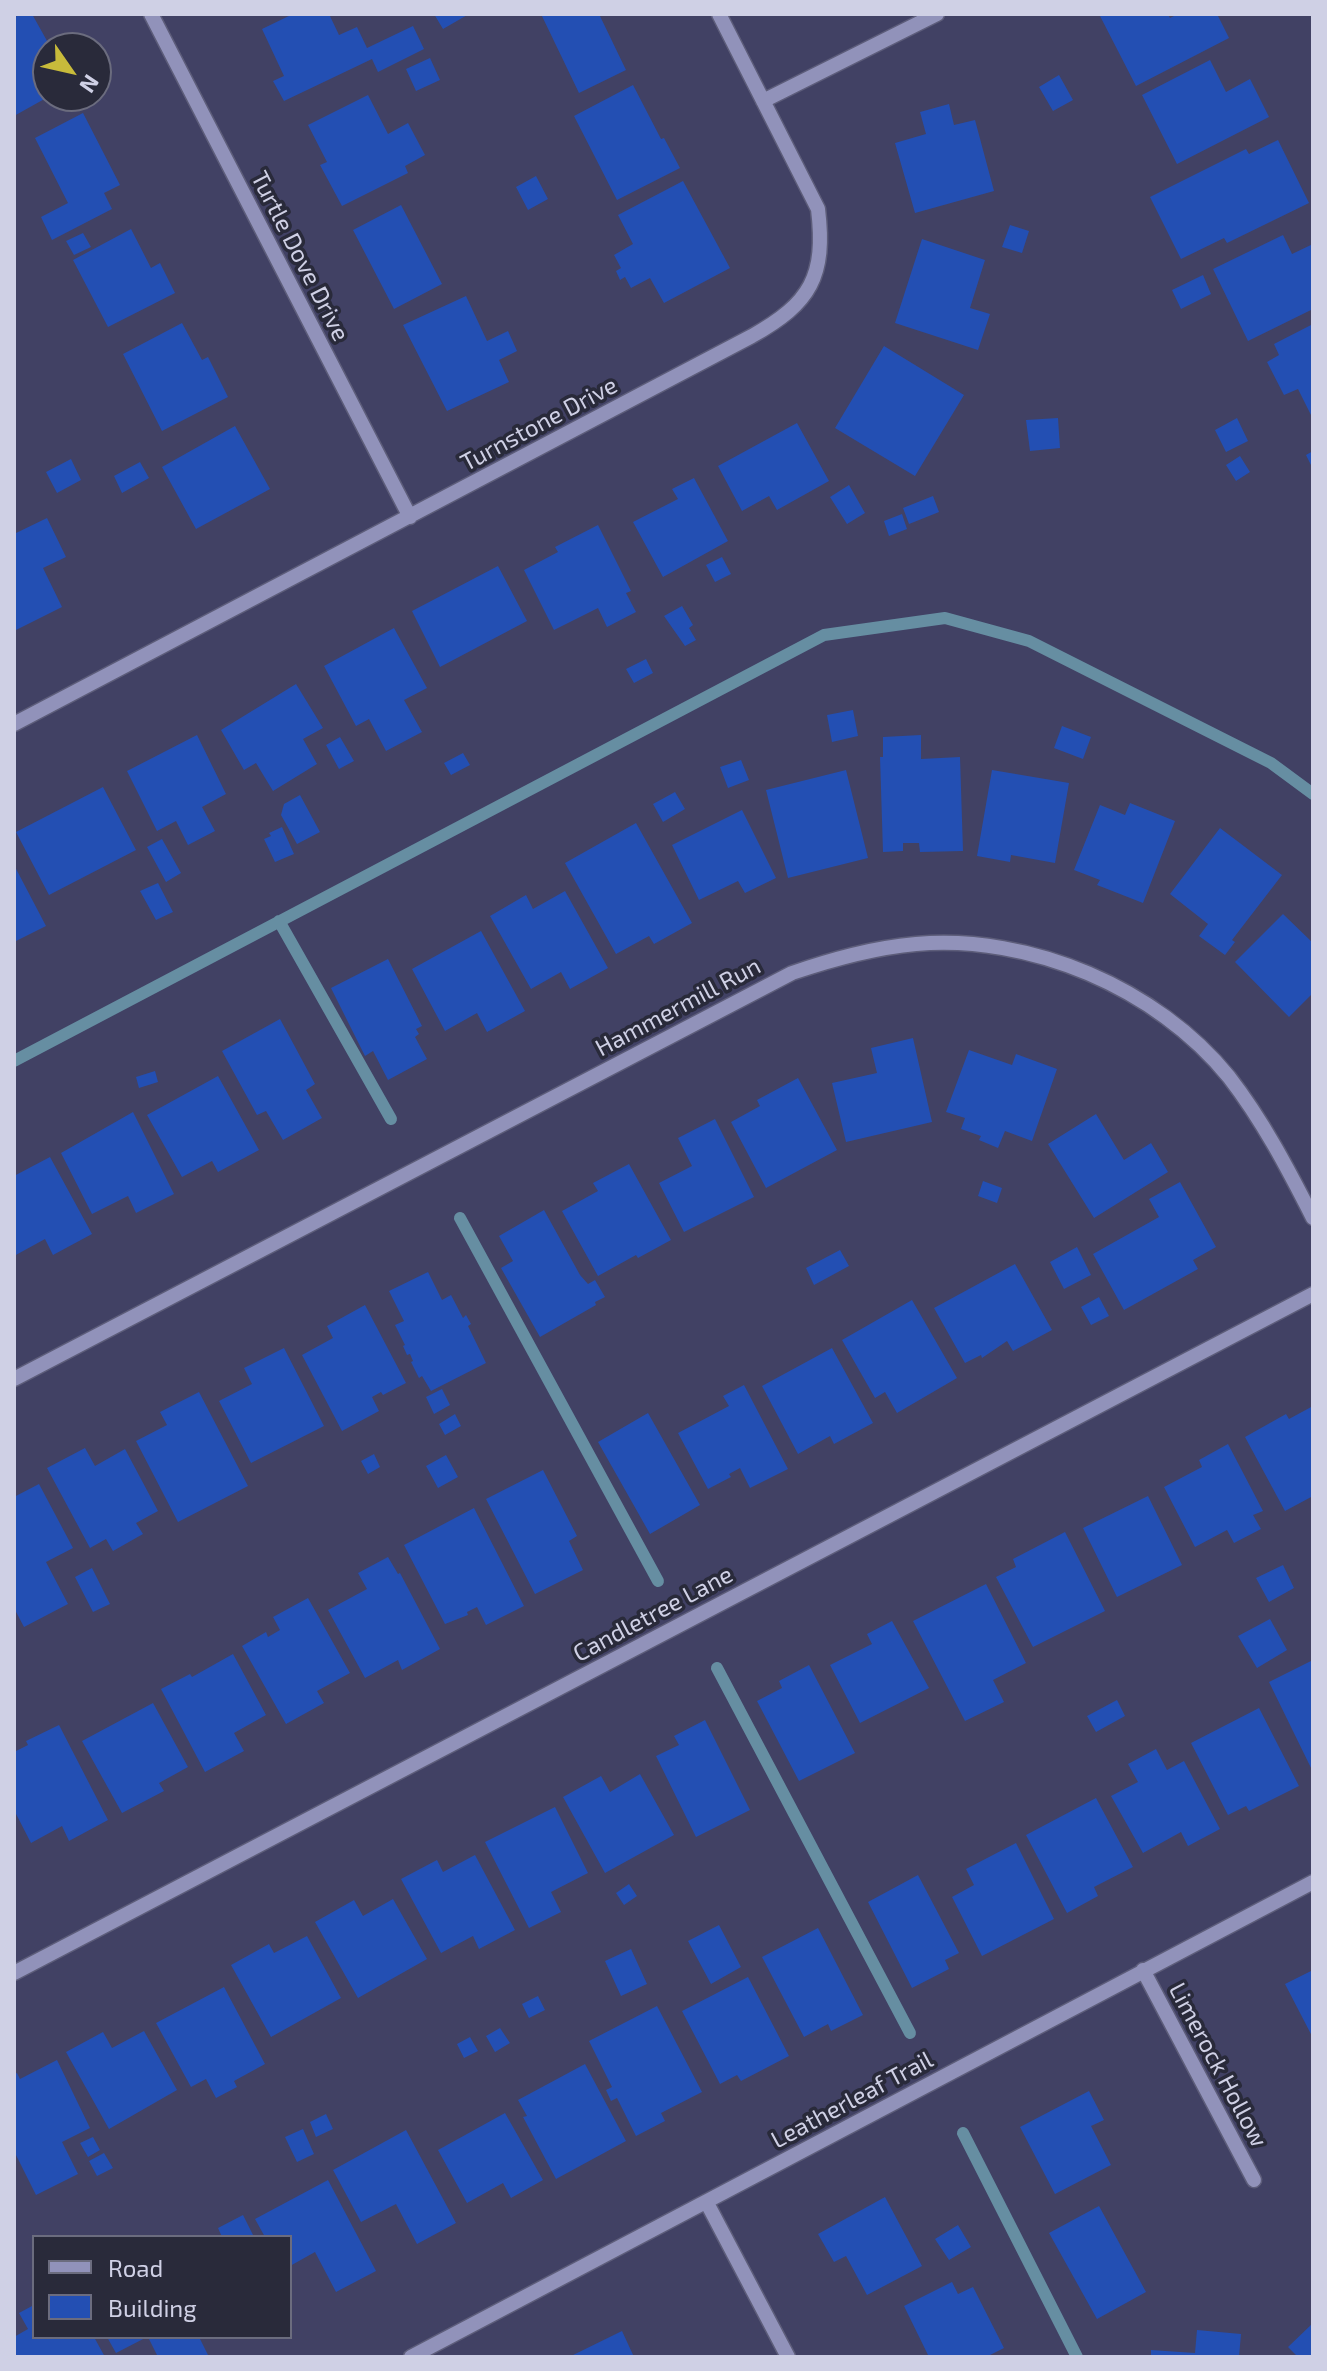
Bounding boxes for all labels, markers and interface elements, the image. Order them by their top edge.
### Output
north arrow [32,32,112,112]
text: N [75,70,105,98]
street label: Turtle Dove Drive [245,166,355,346]
street label: Turnstone Drive [456,371,622,477]
street label: Hammermill Run [591,951,765,1063]
street label: Candletree Lane [568,1560,738,1668]
street label: Limerock Hollow [1163,1978,1273,2152]
street label: Leatherleaf Trail [766,2045,938,2155]
legend [32,2235,292,2339]
text: Road [108,2253,163,2282]
text: Building [108,2293,197,2322]

